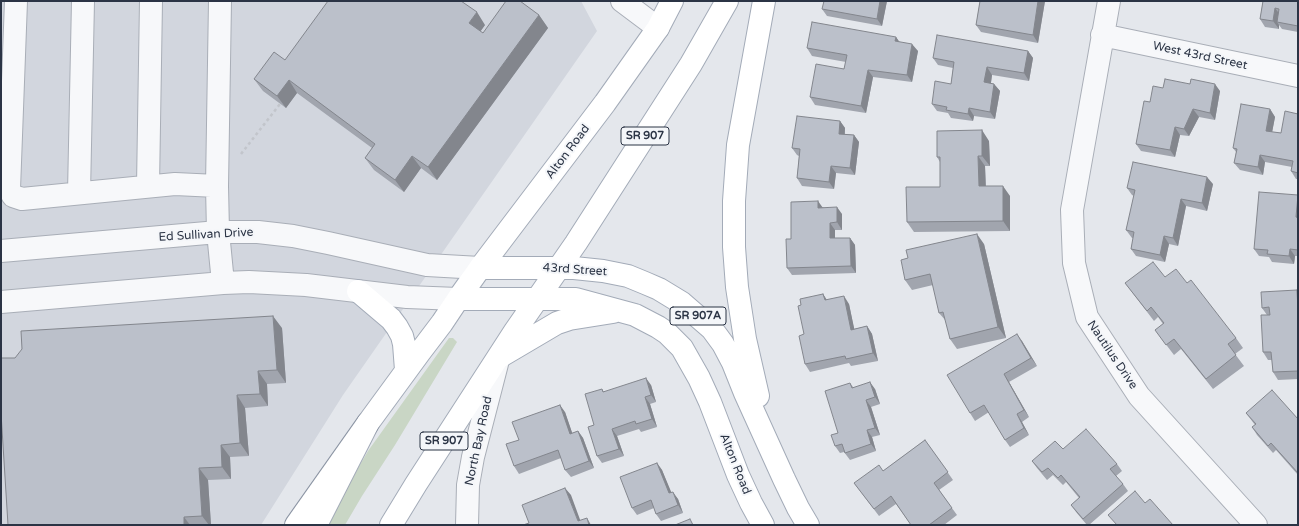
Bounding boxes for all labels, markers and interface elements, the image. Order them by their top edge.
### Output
street label: West 43rd Street [1151,39,1249,73]
street label: Alton Road [543,122,593,182]
road number: SR 907 [621,127,669,145]
street label: Ed Sullivan Drive [158,225,254,245]
street label: 43rd Street [542,261,608,279]
road number: SR 907A [670,307,726,325]
street label: Nautilus Drive [1084,318,1140,392]
street label: North Bay Road [462,395,496,487]
road number: SR 907 [420,432,468,450]
street label: Alton Road [716,432,754,496]

